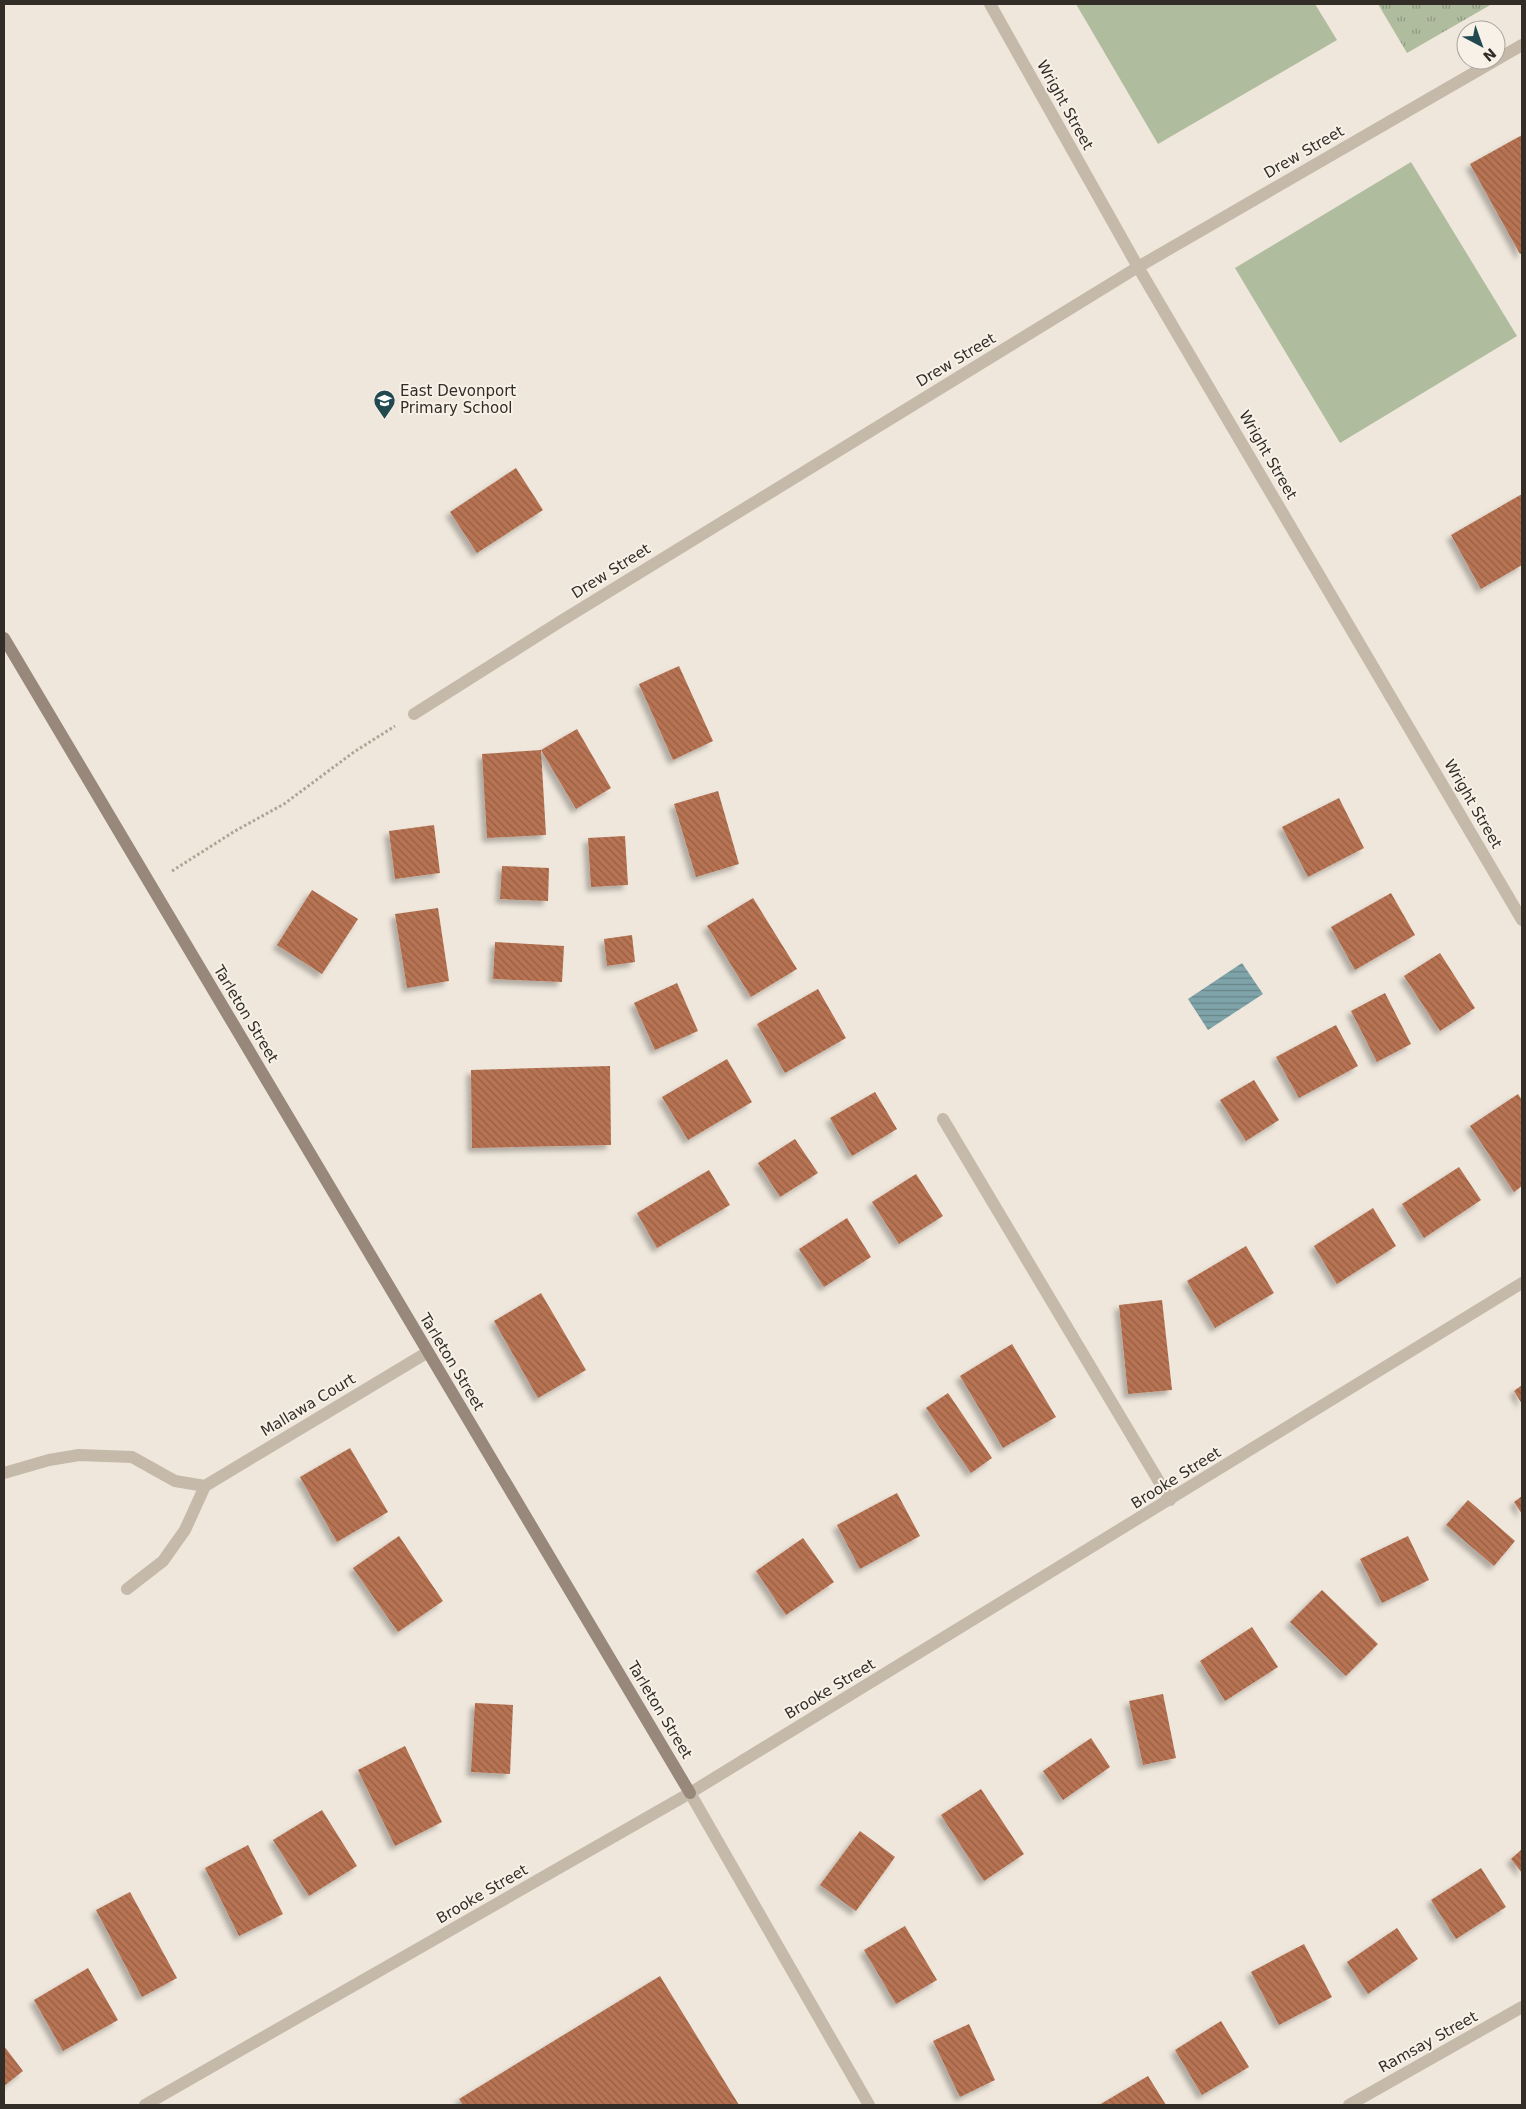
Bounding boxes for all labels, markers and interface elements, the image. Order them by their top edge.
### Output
north arrow [1456,20,1506,70]
text: N [1480,45,1499,65]
street label: Wright Street [1033,57,1097,153]
street label: Drew Street [1261,122,1347,182]
street label: Drew Street [913,329,999,391]
place label: East Devonport Primary School [400,382,516,417]
school or university icon: East Devonport Primary School [372,388,396,419]
street label: Wright Street [1235,407,1301,503]
street label: Drew Street [568,540,654,602]
street label: Wright Street [1440,756,1506,852]
street label: Tarleton Street [209,961,282,1066]
street label: Tarleton Street [415,1309,488,1414]
street label: Mallawa Court [257,1370,359,1440]
street label: Brooke Street [1128,1443,1224,1513]
street label: Brooke Street [782,1655,879,1723]
street label: Tarleton Street [623,1657,696,1762]
street label: Brooke Street [433,1861,531,1927]
street label: Ramsay Street [1375,2007,1481,2077]

